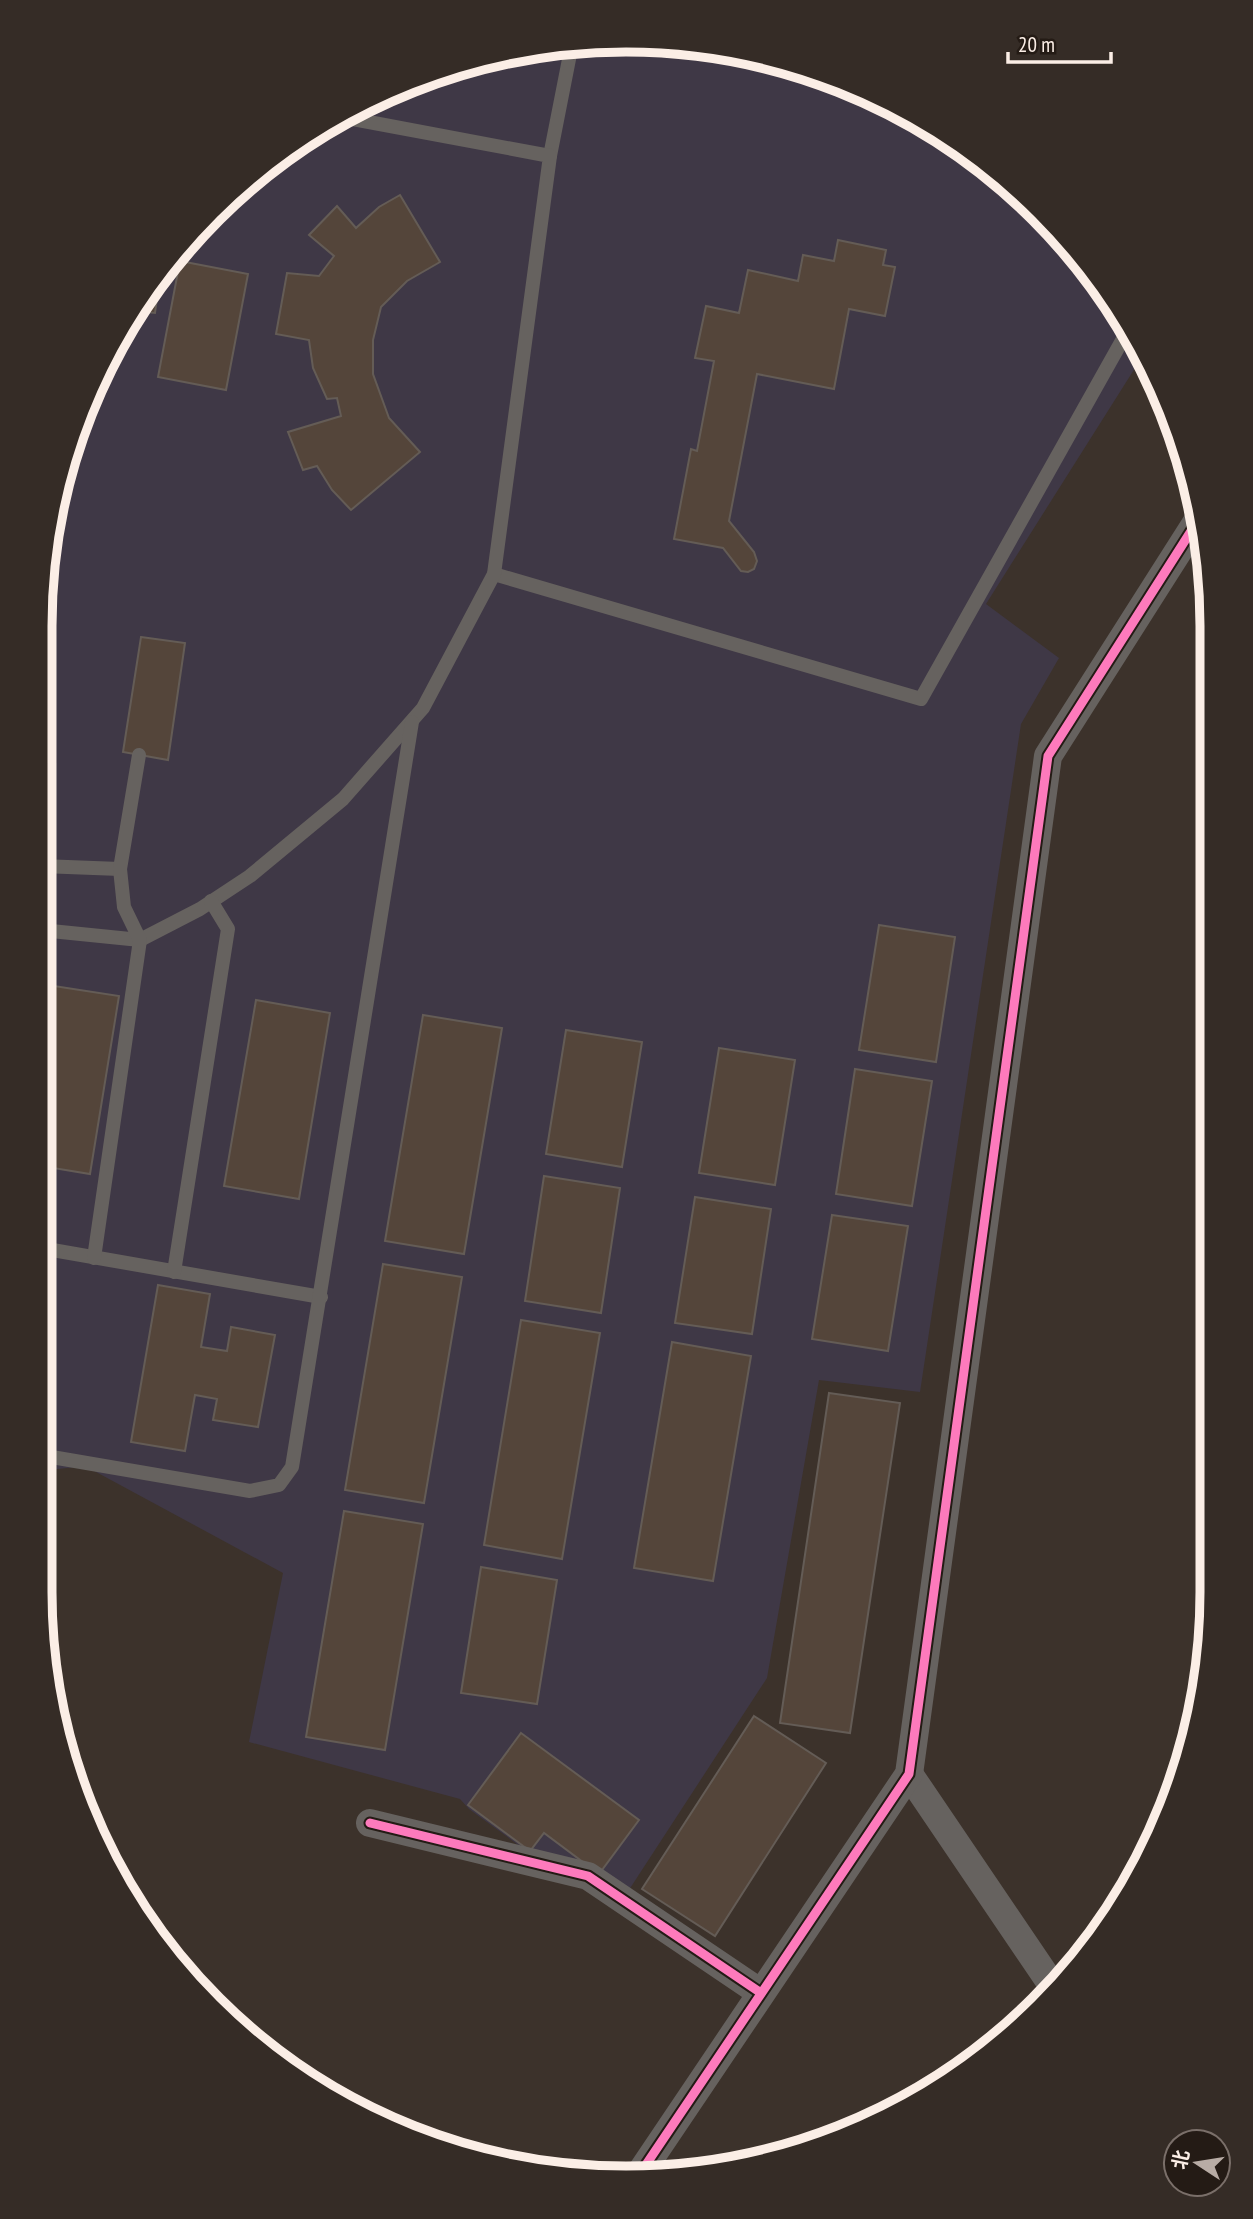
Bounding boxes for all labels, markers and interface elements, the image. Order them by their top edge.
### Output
scale bar [1008,21,1111,65]
text: 20 m [1018,31,1055,58]
north arrow [1162,2128,1232,2198]
text: 北 [1167,2148,1194,2171]

